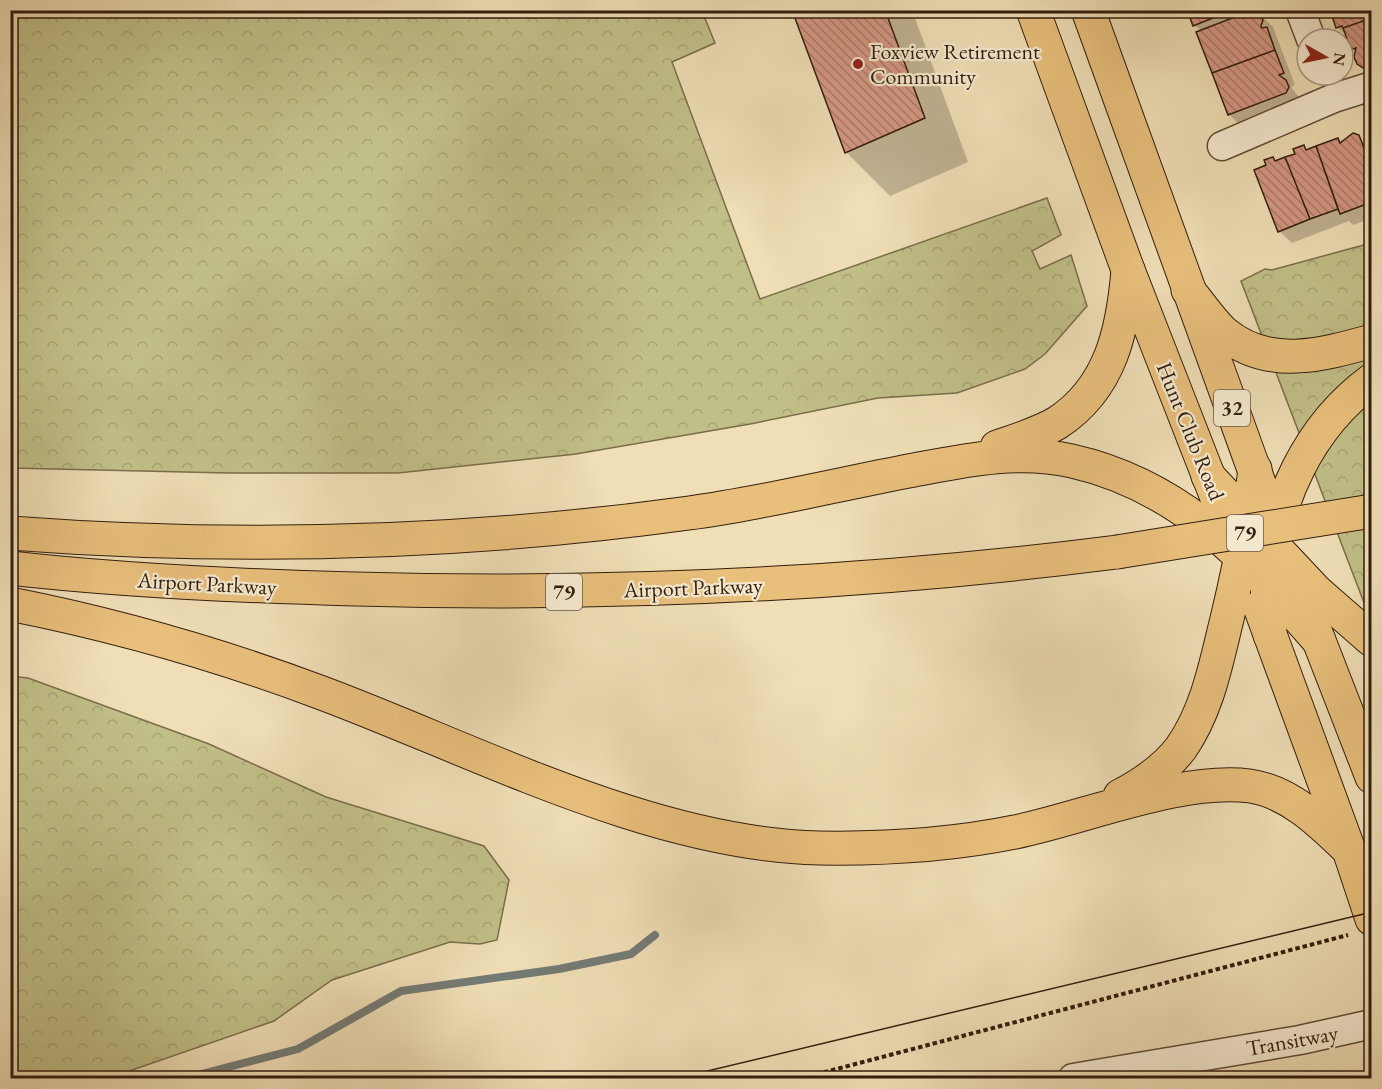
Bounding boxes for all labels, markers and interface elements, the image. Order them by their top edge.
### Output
north arrow [1295,27,1355,87]
place label: Foxview Retirement Community [870,37,1040,91]
text: N [1328,51,1351,67]
marker: Foxview Retirement Community [851,57,865,71]
street label: Hunt Club Road [1150,358,1232,505]
road number: 32 [1214,390,1250,426]
road number: 79 [1227,515,1263,551]
street label: Airport Parkway [136,565,278,602]
street label: Airport Parkway [622,571,764,604]
road number: 79 [546,574,582,610]
street label: Transitway [1244,1018,1341,1063]

